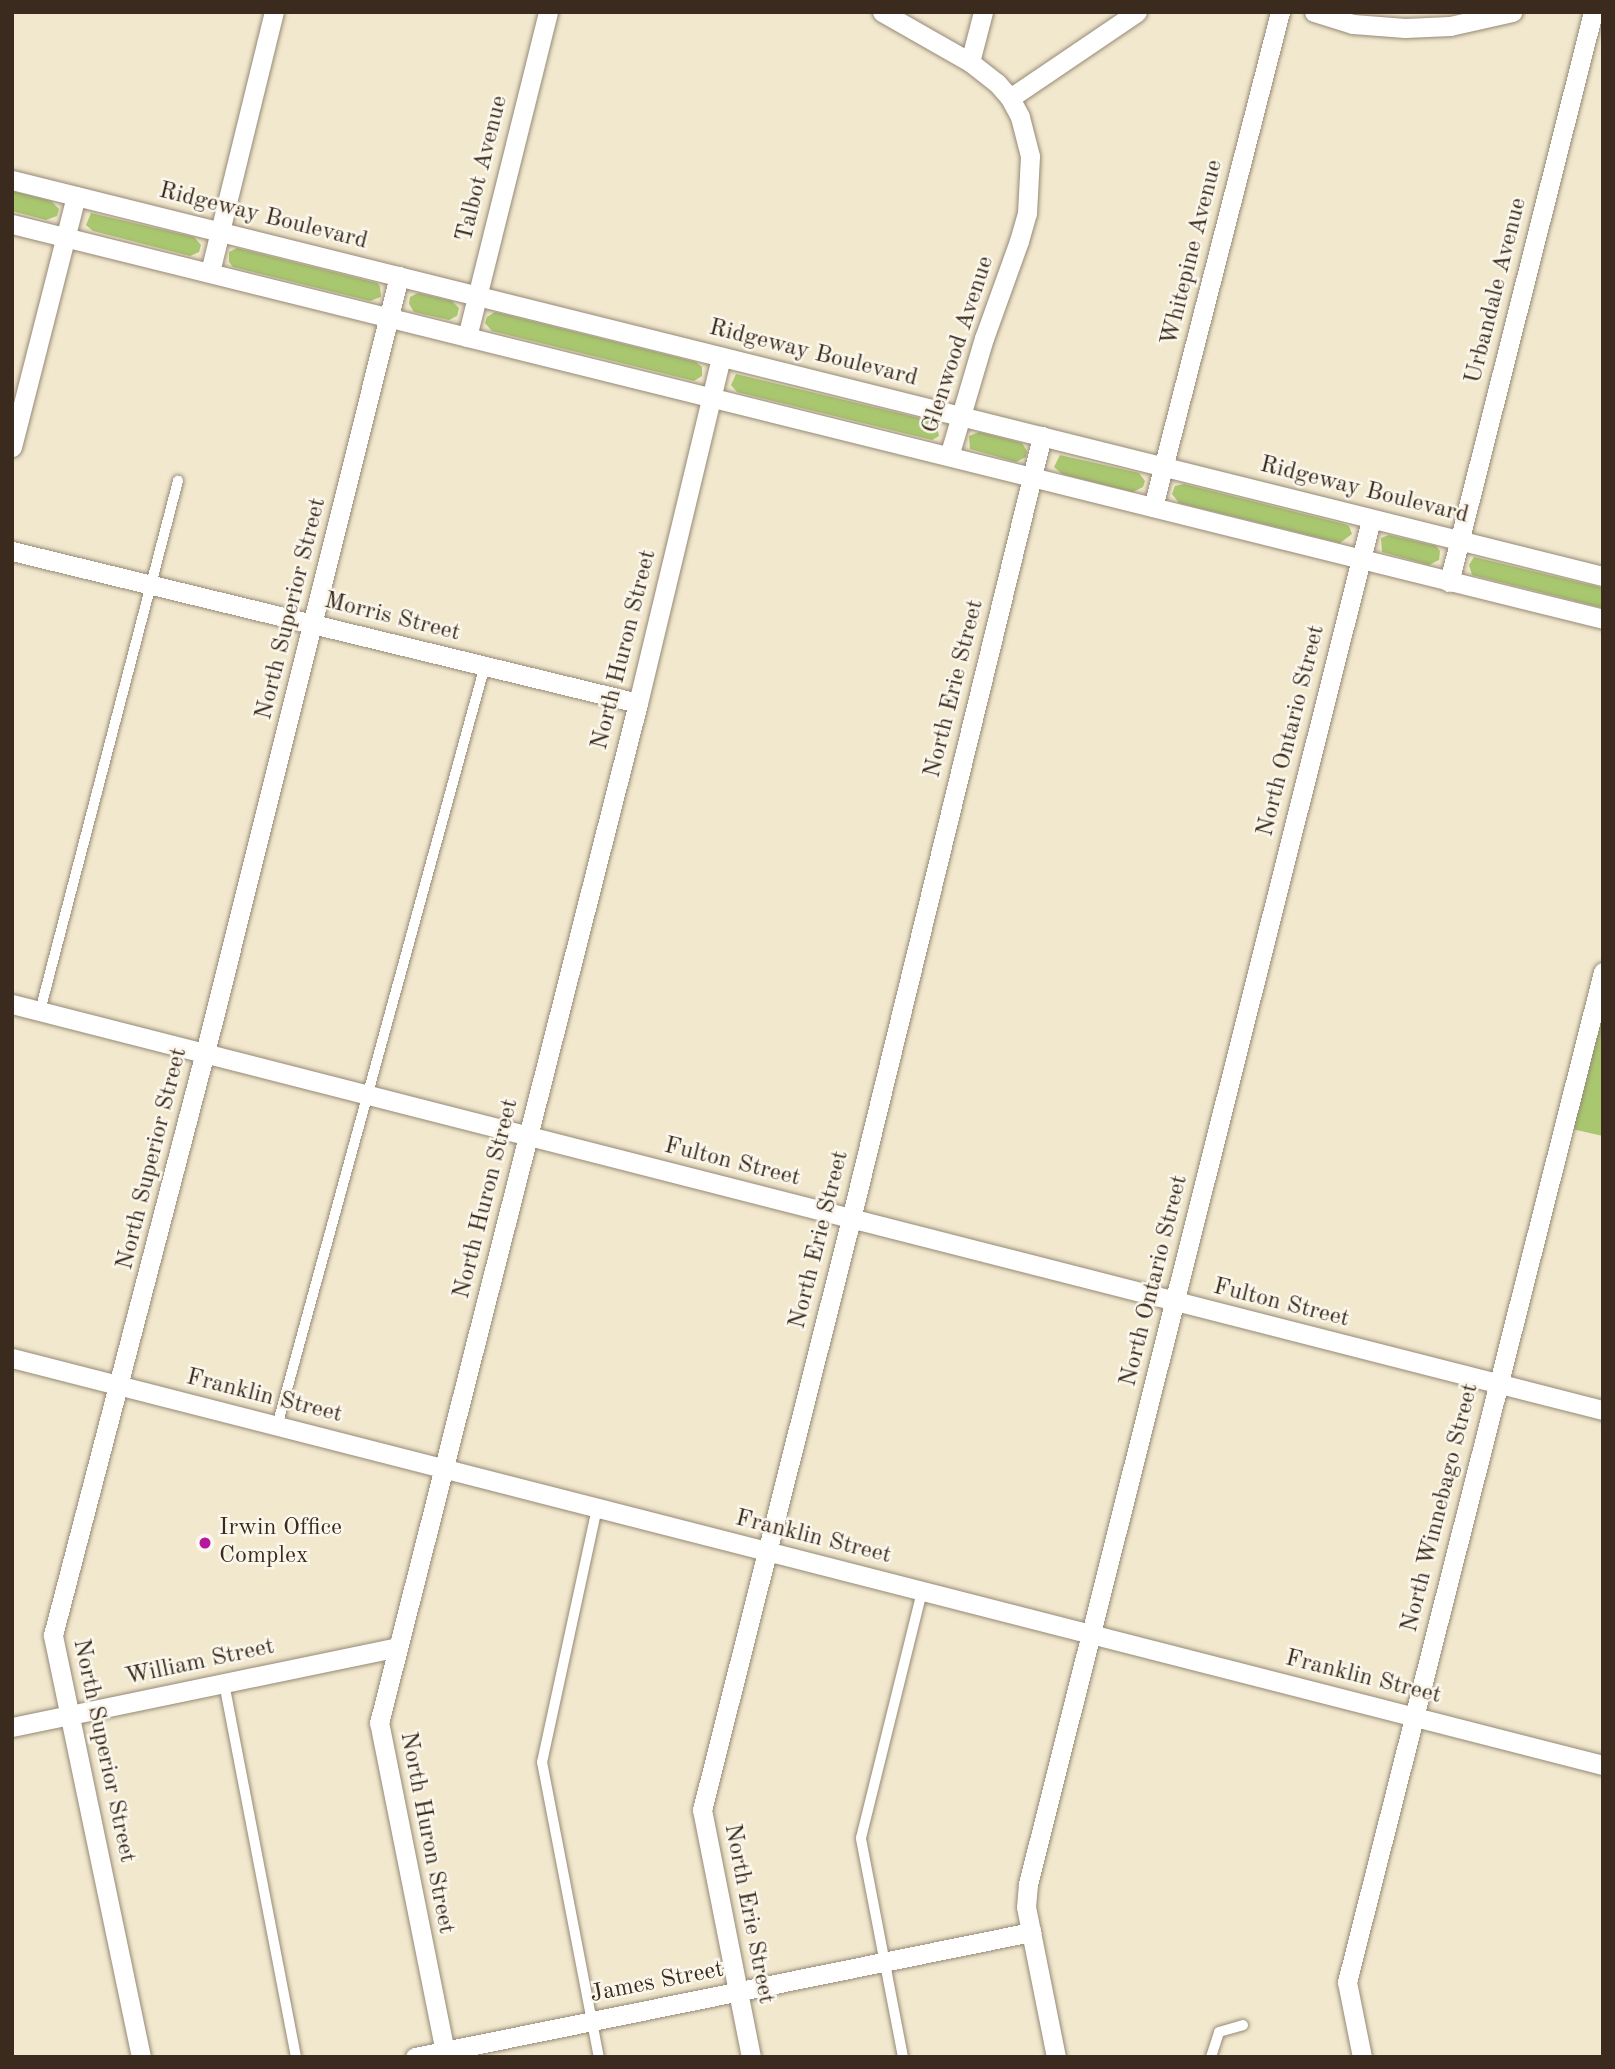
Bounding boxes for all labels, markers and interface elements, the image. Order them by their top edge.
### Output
street label: Talbot Avenue [451,93,515,245]
street label: Whitepine Avenue [1156,157,1230,349]
street label: Ridgeway Boulevard [156,177,370,257]
street label: Urbandale Avenue [1460,195,1534,387]
street label: Glenwood Avenue [917,253,1001,437]
street label: Ridgeway Boulevard [706,314,920,394]
street label: Ridgeway Boulevard [1257,451,1471,531]
street label: North Superior Street [250,495,334,723]
street label: North Huron Street [586,547,664,753]
street label: Morris Street [321,587,463,649]
street label: North Erie Street [919,597,991,781]
street label: North Ontario Street [1252,622,1332,840]
street label: North Superior Street [111,1045,195,1273]
street label: North Huron Street [448,1096,526,1302]
street label: Fulton Street [661,1132,803,1194]
street label: North Erie Street [784,1148,856,1332]
street label: North Ontario Street [1115,1172,1195,1390]
street label: Fulton Street [1210,1273,1352,1335]
street label: Franklin Street [183,1364,345,1430]
street label: North Winnebago Street [1396,1380,1486,1636]
street label: Franklin Street [732,1505,894,1571]
place label: Irwin Office Complex [219,1515,342,1571]
marker: Irwin Office Complex [197,1535,213,1551]
street label: William Street [123,1633,277,1693]
street label: North Superior Street [65,1637,141,1865]
street label: Franklin Street [1282,1645,1444,1711]
street label: North Huron Street [392,1730,460,1936]
street label: North Erie Street [716,1822,780,2006]
street label: James Street [588,1956,726,2010]

